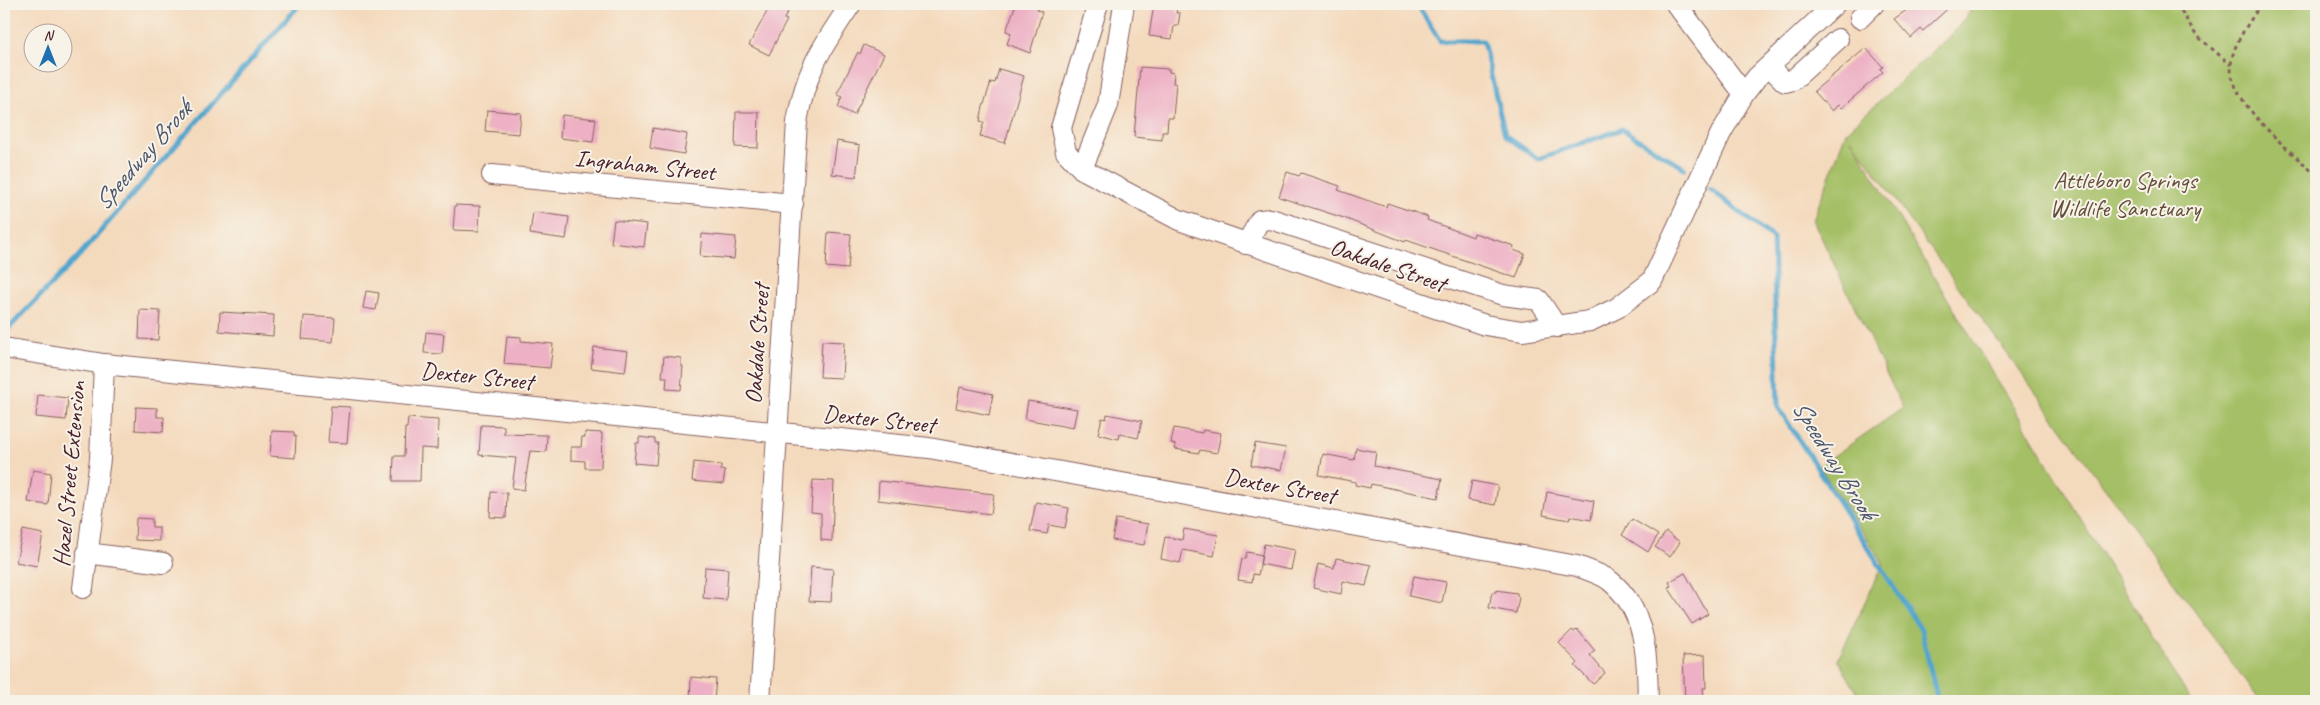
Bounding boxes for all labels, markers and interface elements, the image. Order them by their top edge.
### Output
north arrow [22,22,72,72]
text: N [44,27,55,44]
water label: Speedway Brook [87,91,202,217]
street label: Ingraham Street [573,143,719,187]
park label: Attleboro Springs Wildlife Sanctuary [2050,165,2202,223]
street label: Oakdale Street [1326,231,1453,300]
street label: Oakdale Street [738,280,776,405]
street label: Dexter Street [419,355,538,397]
street label: Hazel Street Extension [46,379,92,568]
water label: Speedway Brook [1785,394,1886,529]
street label: Dexter Street [821,398,940,440]
street label: Dexter Street [1222,461,1341,511]

